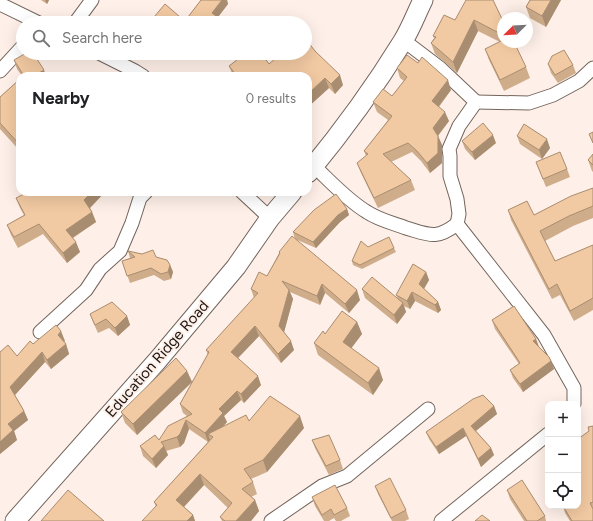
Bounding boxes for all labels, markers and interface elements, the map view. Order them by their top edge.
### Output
north arrow [497,12,533,48]
search box [16,16,312,60]
icon: search [30,27,52,49]
text: Search here [62,29,142,47]
text: Nearby [32,88,90,108]
text: 0 results [246,91,296,106]
street label: Education Ridge Road [101,297,213,421]
map controls [545,401,581,509]
button: + [545,401,581,437]
button: − [545,437,581,473]
button: locate [545,473,581,509]

